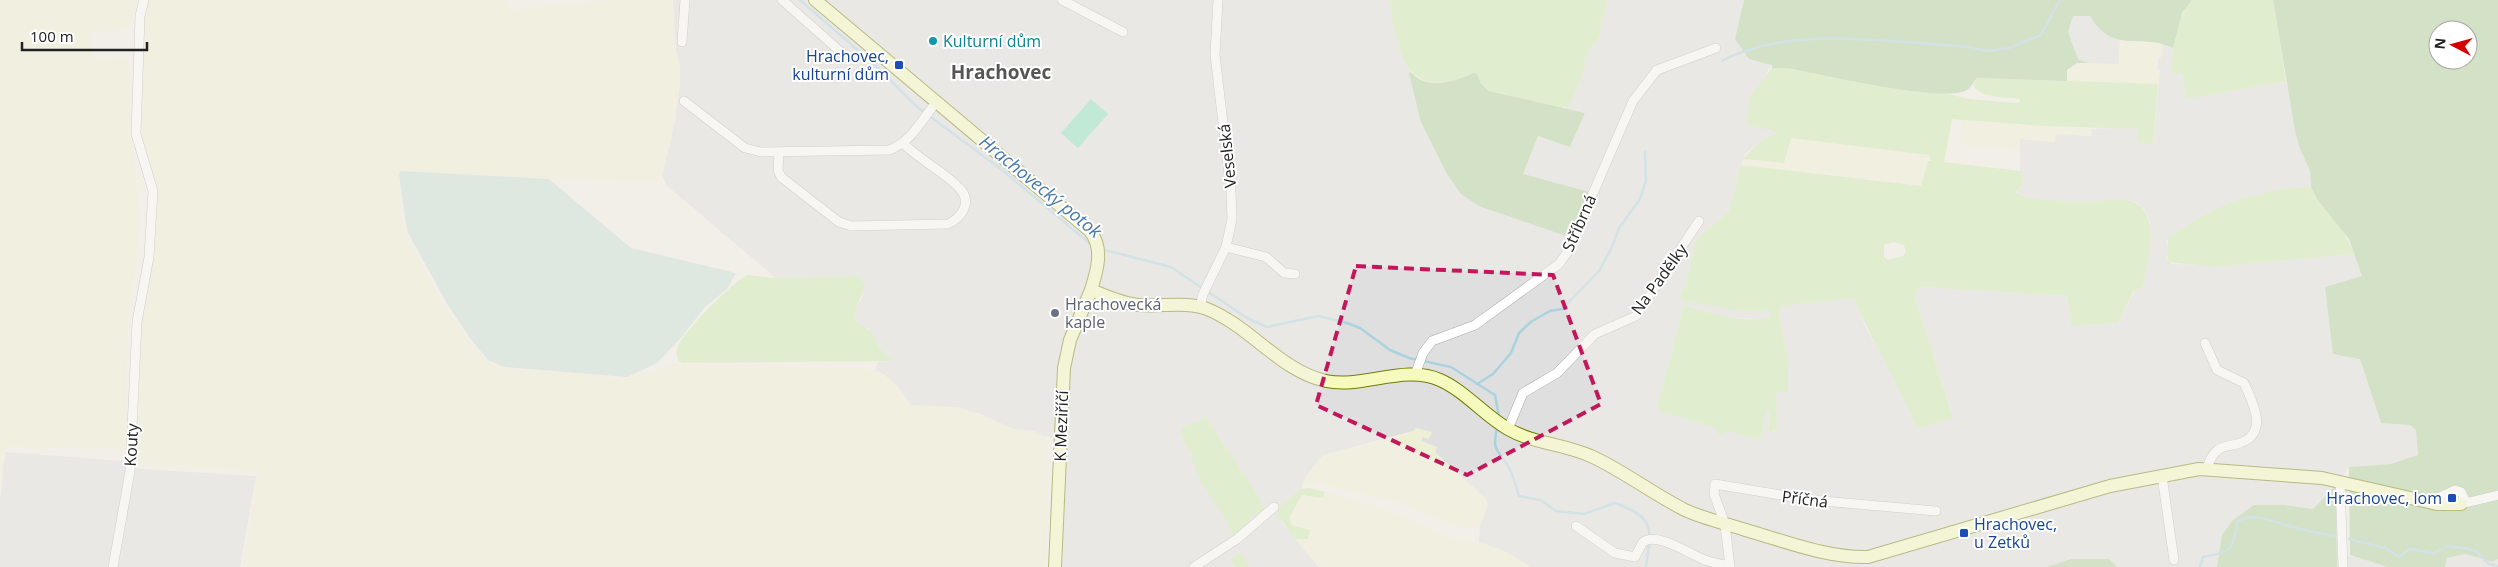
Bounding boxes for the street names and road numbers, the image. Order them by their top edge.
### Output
street label: Veselská [1213,123,1241,189]
street label: Stříbrná [1557,191,1601,255]
street label: Na Padělky [1626,238,1693,319]
street label: K Meziříčí [1049,389,1073,462]
street label: Kouty [119,422,143,467]
street label: Příčná [1781,485,1829,513]

